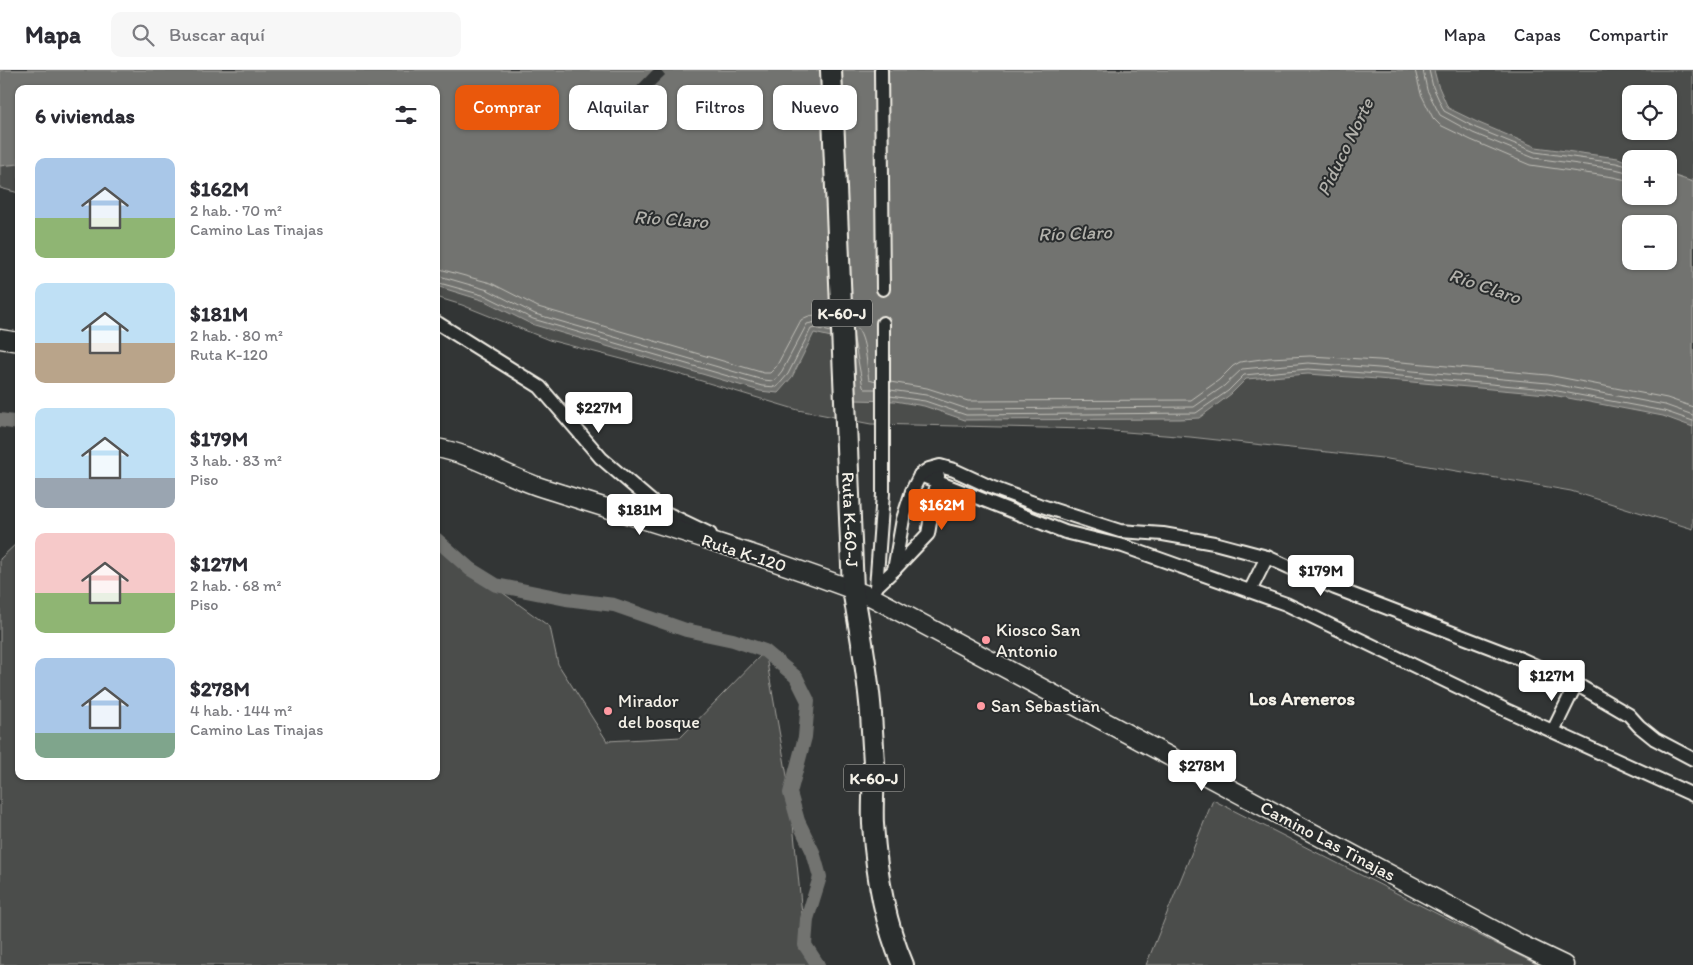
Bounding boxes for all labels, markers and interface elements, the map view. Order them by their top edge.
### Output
search box [111,12,461,57]
text: Mapa [25,20,81,49]
icon: search [129,21,157,49]
text: Buscar aquí [169,23,265,46]
text: Mapa [1444,24,1486,46]
text: Capas [1514,24,1561,46]
text: Compartir [1589,24,1668,46]
chip: Comprar [455,85,559,130]
chip: Alquilar [569,85,667,130]
chip: Filtros [677,85,763,130]
chip: Nuevo [773,85,857,130]
map controls [1622,85,1677,270]
button: locate [1622,85,1677,140]
water label: Piduco Norte [1312,94,1379,199]
icon: filters [392,101,420,129]
text: 6 viviendas [35,103,135,128]
button: + [1622,150,1677,205]
text: $162M [190,176,249,201]
icon: home [75,178,135,238]
text: 2 hab. · 70 m² [190,201,282,220]
water label: Río Claro [633,205,710,233]
button: − [1622,215,1677,270]
text: Camino Las Tinajas [190,220,324,239]
water label: Río Claro [1038,220,1114,246]
water label: Río Claro [1446,263,1525,309]
road number: K-60-J [812,300,872,326]
text: $181M [190,301,248,326]
icon: home [75,303,135,363]
text: 2 hab. · 80 m² [190,326,283,345]
text: Ruta K-120 [190,345,268,364]
pin: $227M [564,392,634,434]
text: $227M [576,398,622,417]
text: $179M [190,426,248,451]
icon: home [75,428,135,488]
text: 3 hab. · 83 m² [190,451,282,470]
text: Piso [190,470,218,489]
street label: Ruta K-60-J [837,471,863,568]
pin: $162M [907,488,977,531]
pin: $181M [605,494,675,536]
text: $162M [920,495,965,514]
text: $181M [618,500,662,519]
street label: Ruta K-120 [699,529,789,577]
text: $127M [190,551,248,576]
icon: home [75,553,135,613]
pin: $179M [1286,554,1356,597]
text: $179M [1299,561,1343,580]
text: 2 hab. · 68 m² [190,576,282,595]
text: Piso [190,595,218,614]
place label: Kiosco San Antonio [996,619,1080,662]
marker: Kiosco San Antonio [980,634,992,646]
pin: $127M [1517,660,1587,702]
text: $127M [1530,666,1574,685]
text: $278M [190,676,250,701]
icon: home [75,678,135,738]
district label: Los Areneros [1249,687,1356,710]
place label: Mirador del bosque [618,690,700,733]
place label: San Sebastian [991,695,1100,717]
marker: San Sebastian [975,700,987,712]
text: 4 hab. · 144 m² [190,701,292,720]
marker: Mirador del bosque [602,705,614,717]
text: Camino Las Tinajas [190,720,324,739]
pin: $278M [1167,750,1237,792]
text: $278M [1179,756,1225,775]
road number: K-60-J [844,764,904,791]
street label: Camino Las Tinajas [1257,796,1399,886]

